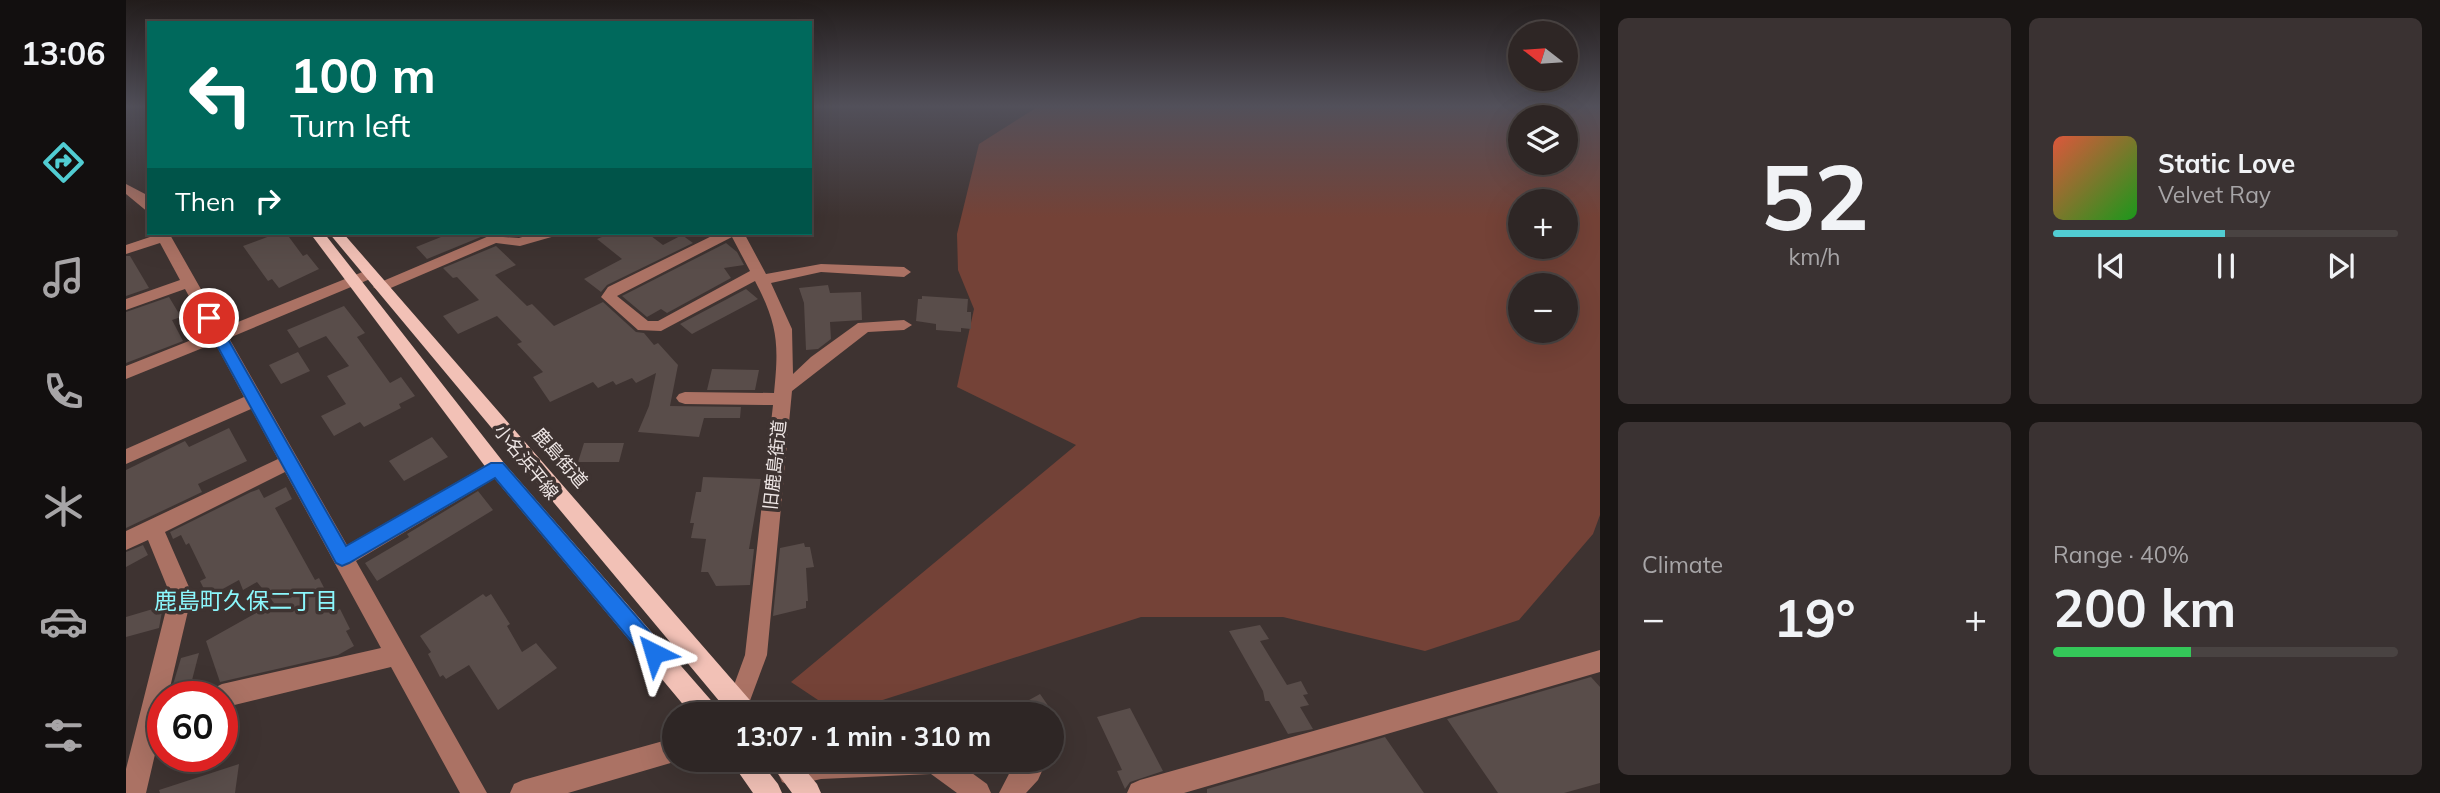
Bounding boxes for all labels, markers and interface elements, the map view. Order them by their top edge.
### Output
north arrow [1508,21,1578,91]
map controls [1508,21,1578,343]
text: 13:06 [21,33,105,73]
text: 100 m [290,44,436,105]
icon: left [175,49,266,140]
text: Turn left [290,105,410,145]
button: layers [1508,105,1578,175]
icon: directions [39,138,88,187]
text: 52 [1760,139,1869,253]
text: Static Love [2158,147,2295,180]
text: Velvet Ray [2158,180,2271,209]
icon: right [249,182,287,220]
text: Then [175,185,235,218]
button: + [1508,189,1578,259]
text: km/h [1788,242,1841,271]
icon: previous [2092,247,2130,285]
icon: pause [2207,247,2245,285]
icon: next [2322,247,2360,285]
icon: music [39,253,88,302]
button: − [1508,273,1578,343]
pin [179,288,239,348]
icon: arrive [190,299,228,337]
icon: phone [39,367,88,416]
street label: 小名浜平線 [489,419,564,504]
street label: 旧鹿島街道 [758,419,791,511]
street label: 鹿島街道 [528,423,593,492]
icon: climate [39,482,88,531]
text: Range · 40% [2053,540,2189,569]
text: Climate [1642,550,1723,579]
text: 200 km [2053,575,2236,640]
text: 19° [1773,585,1856,650]
district label: 鹿島町久保二丁目 [154,586,338,615]
text: − [1642,594,1665,642]
text: + [1964,594,1987,642]
icon: car [39,597,88,646]
position arrow [617,616,691,690]
speed limit sign: 60 [147,681,238,772]
icon: filters [39,711,88,760]
text: 13:07 · 1 min · 310 m [735,720,991,753]

